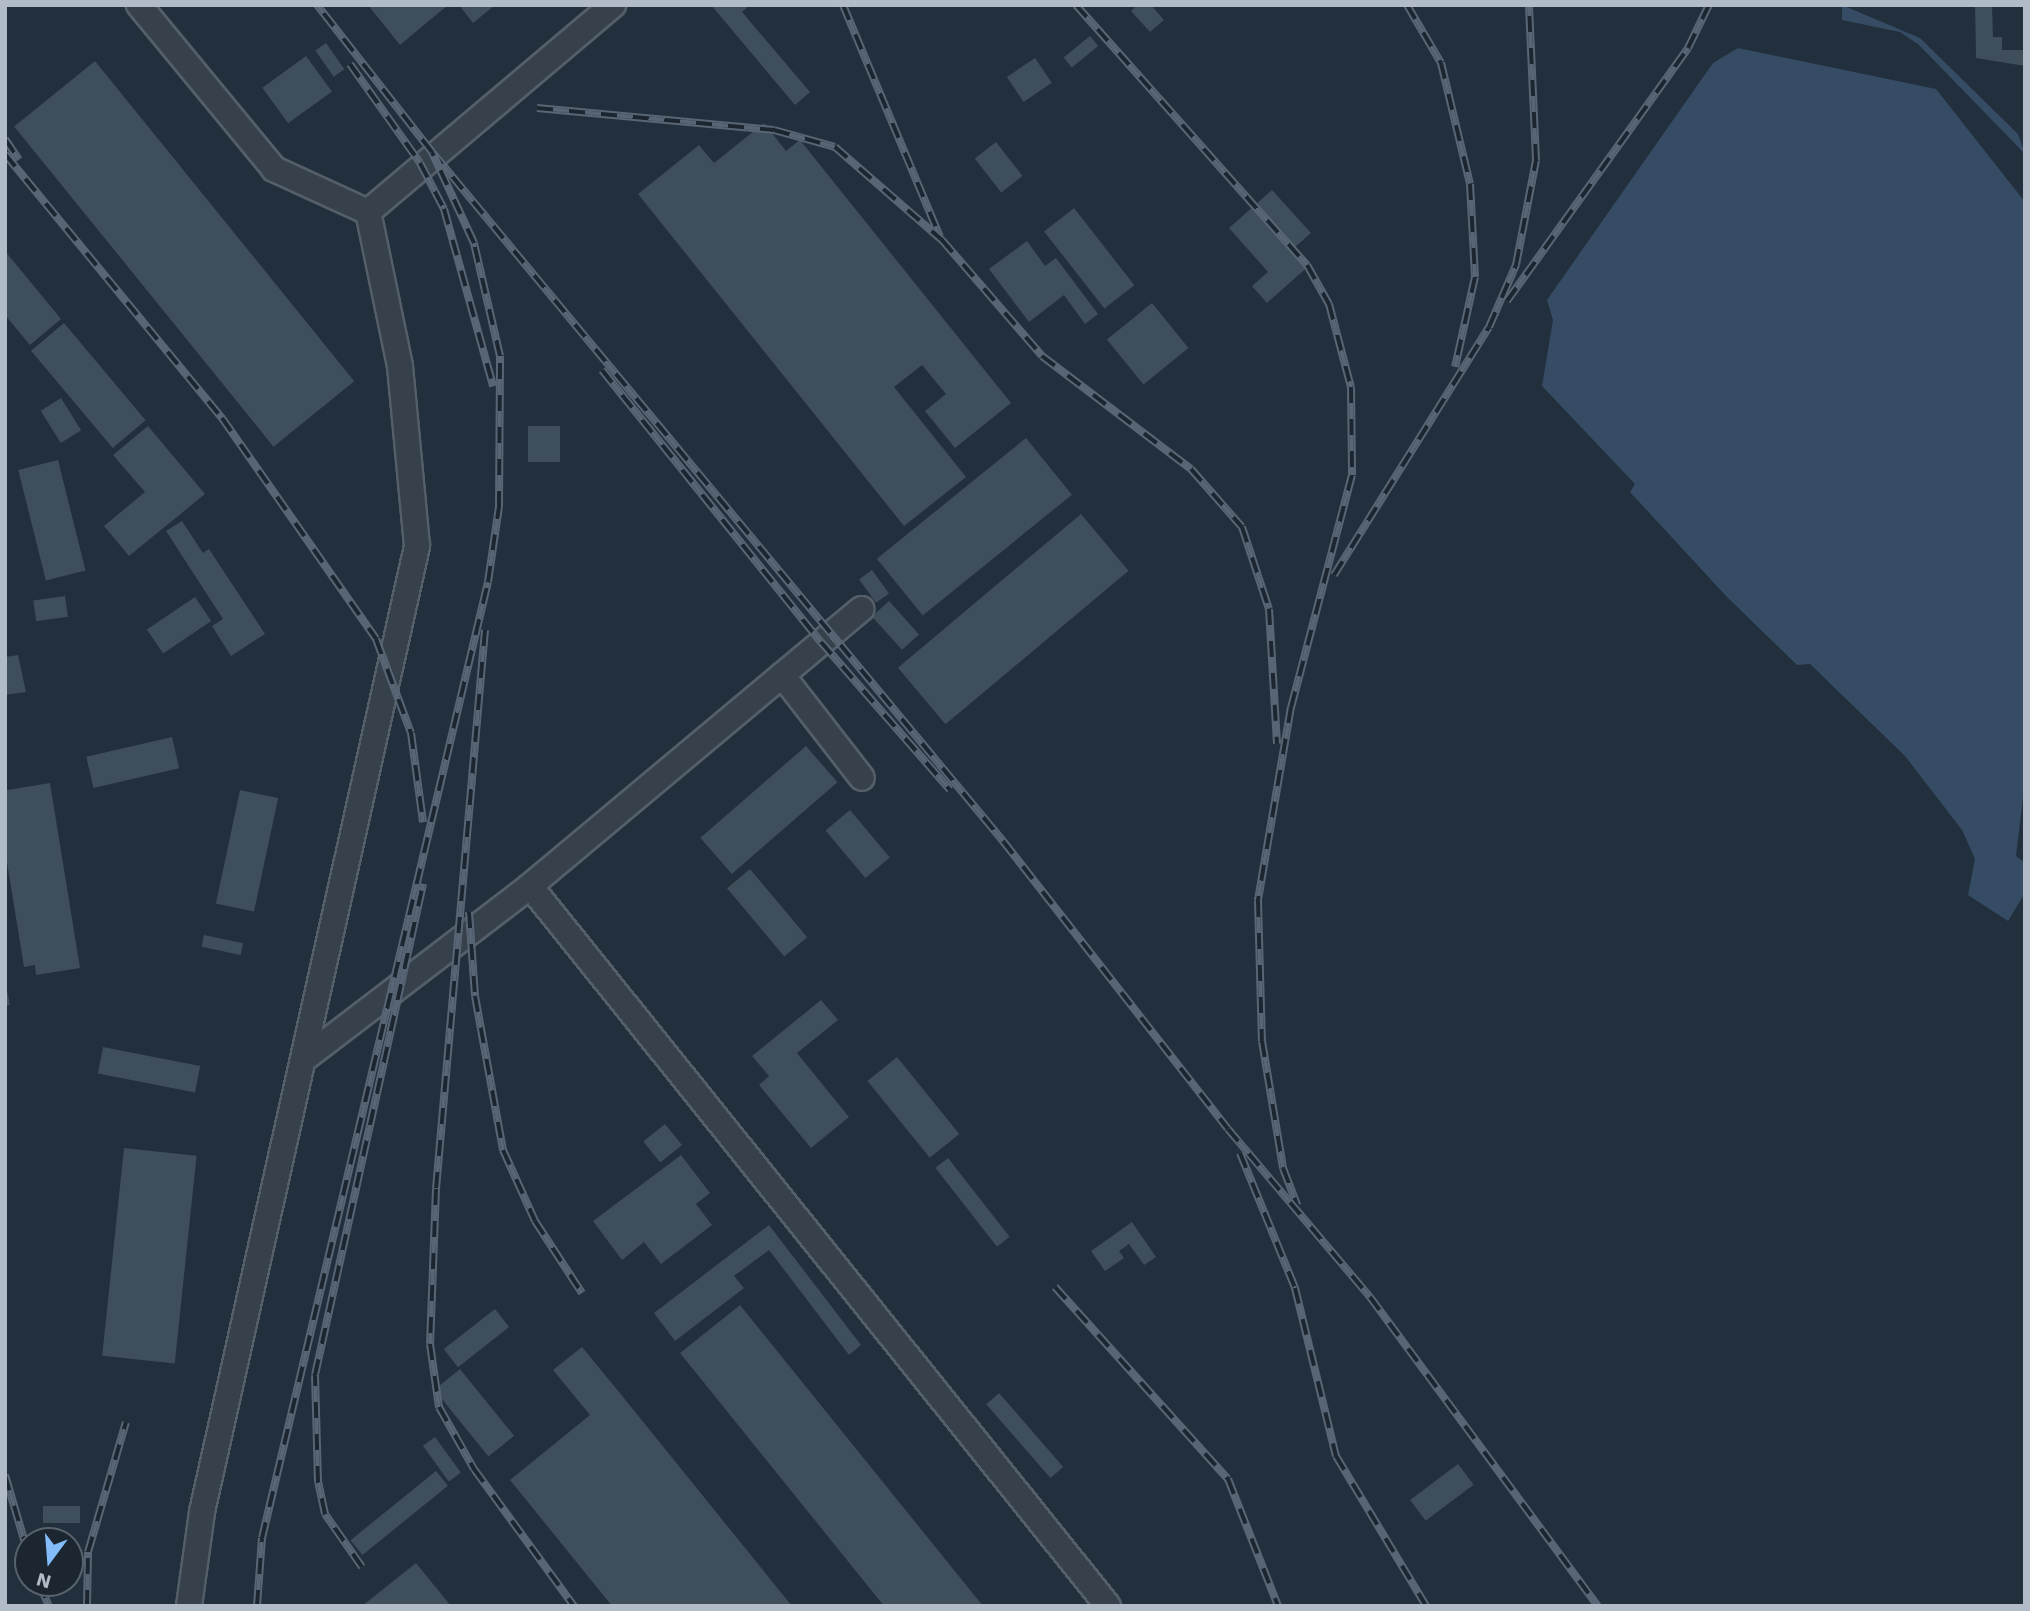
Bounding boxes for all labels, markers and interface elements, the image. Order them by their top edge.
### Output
north arrow [14,1527,84,1597]
text: N [34,1568,54,1594]

